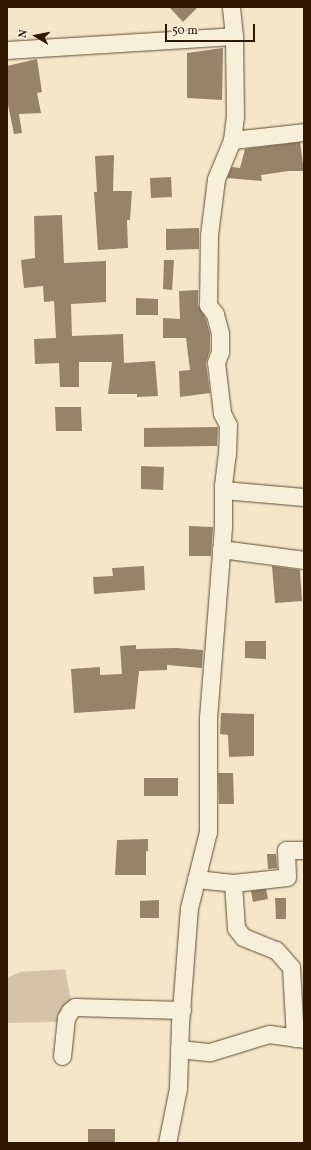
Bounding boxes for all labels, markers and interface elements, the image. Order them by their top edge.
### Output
north arrow [16,16,56,56]
scale bar [167,16,257,42]
text: 50 m [172,23,198,39]
text: N [16,29,32,39]

